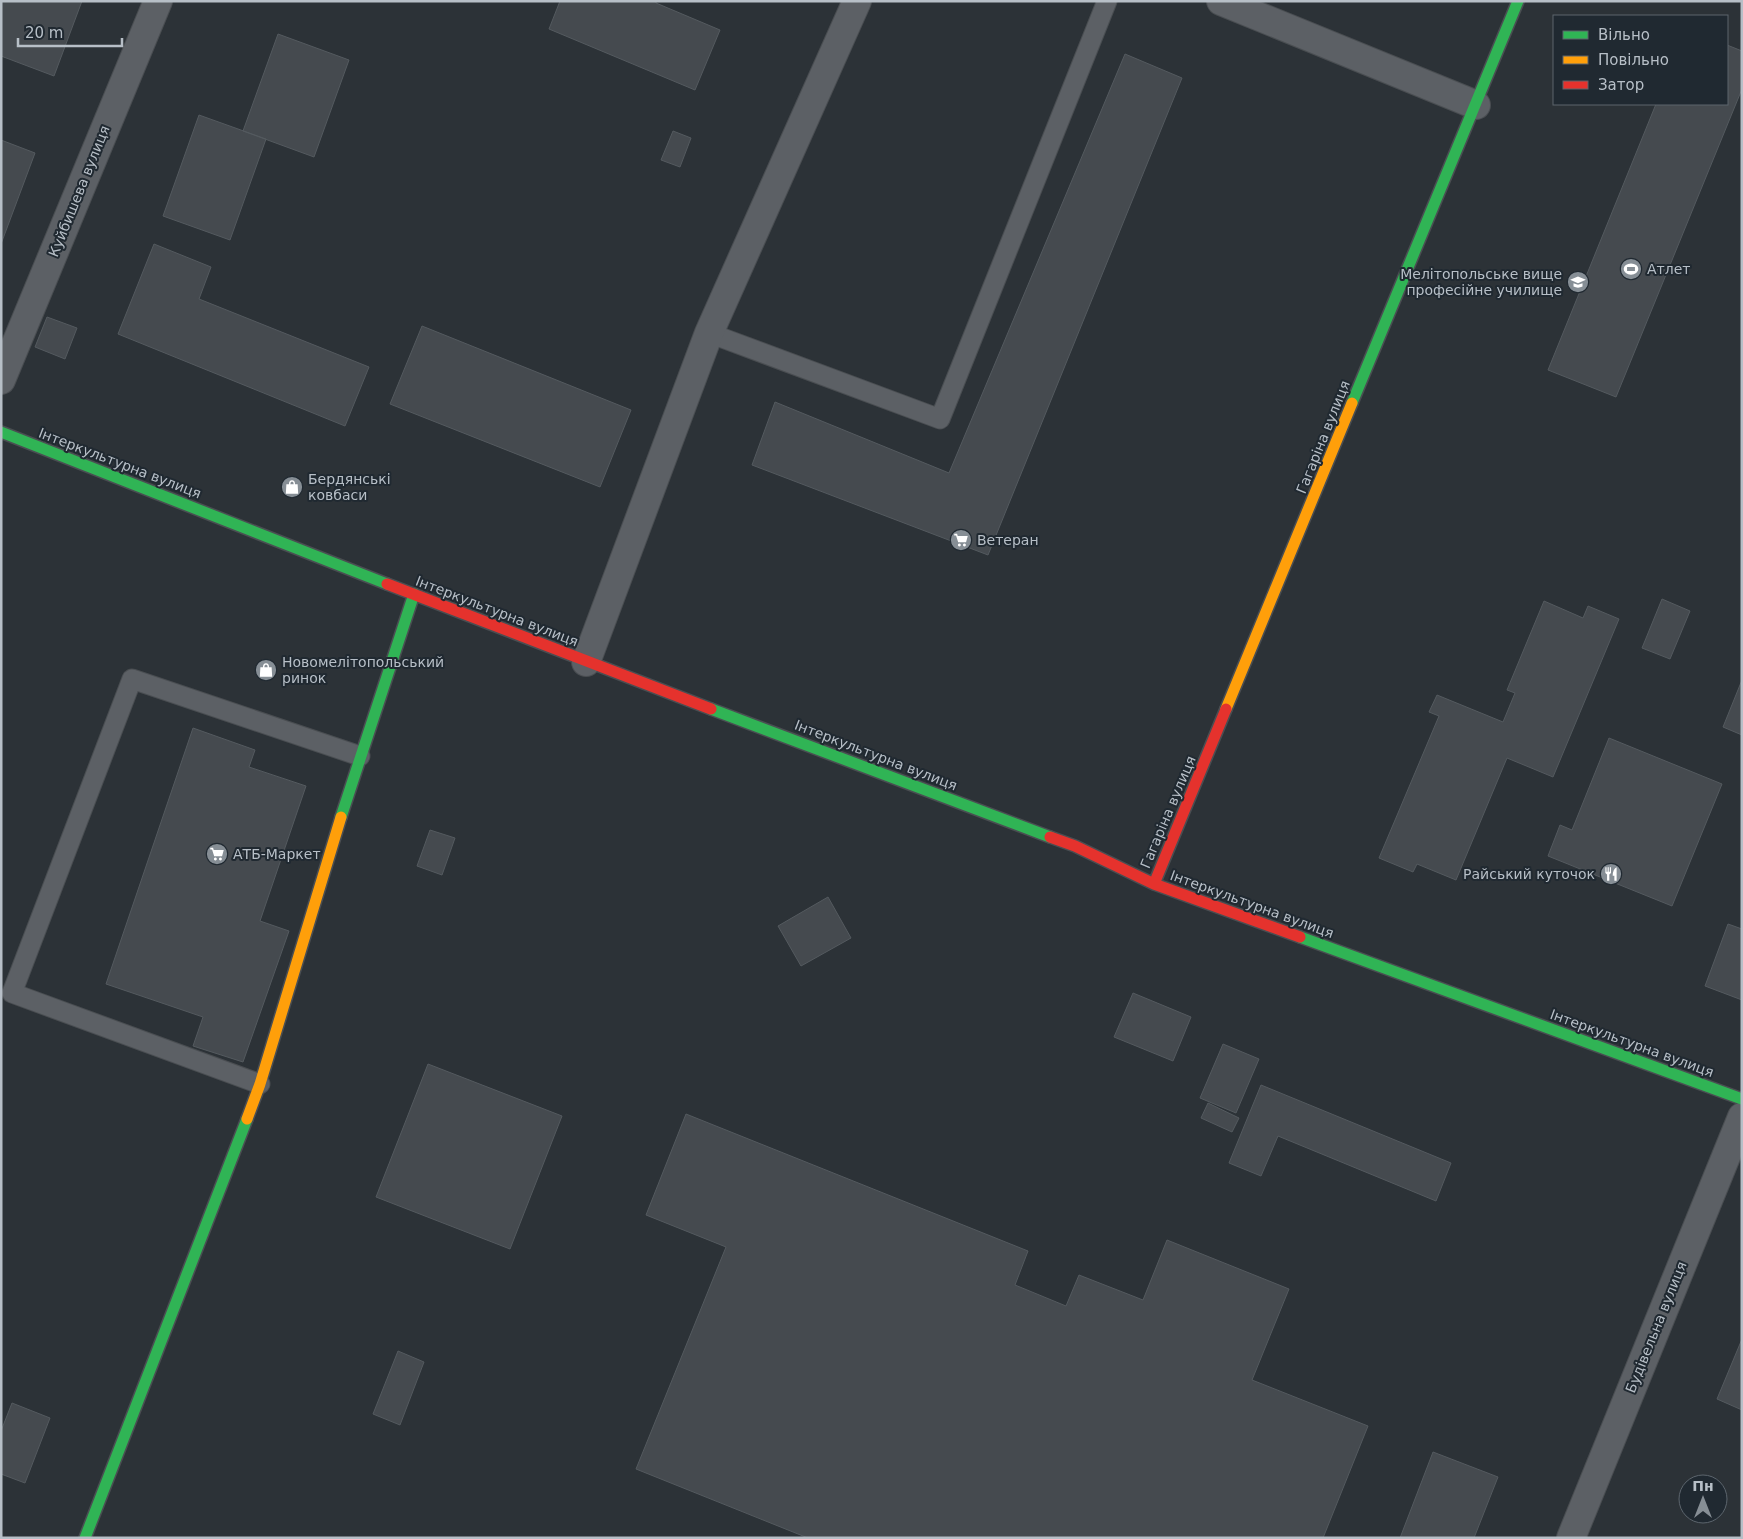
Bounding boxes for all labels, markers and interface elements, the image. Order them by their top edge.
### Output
scale bar [18,15,121,47]
legend [1553,15,1728,105]
text: 20 m [25,24,63,42]
text: Вільно [1598,26,1650,44]
text: Повільно [1598,51,1669,69]
text: Затор [1598,76,1644,94]
street label: Куйбишева вулиця [45,123,113,259]
sports icon: Атлет [1619,257,1643,281]
place label: Атлет [1647,261,1690,277]
place label: Мелітопольське вище професійне училище [1400,266,1562,298]
school or university icon: Мелітопольське вище професійне училище [1566,270,1590,294]
street label: Гагаріна вулиця [1293,378,1353,496]
street label: Інтеркультурна вулиця [36,425,204,501]
place label: Бердянські ковбаси [308,471,391,503]
shop icon: Бердянські ковбаси [280,475,304,499]
supermarket icon: Ветеран [949,528,973,552]
place label: Ветеран [977,532,1039,548]
street label: Інтеркультурна вулиця [413,573,581,649]
place label: Новомелітопольський ринок [282,654,444,686]
shop icon: Новомелітопольський ринок [254,658,278,682]
street label: Інтеркультурна вулиця [792,717,960,793]
street label: Гагаріна вулиця [1137,753,1199,871]
supermarket icon: АТБ-Маркет [205,842,229,866]
place label: АТБ-Маркет [233,846,321,862]
restaurant icon: Райський куточок [1599,862,1623,886]
place label: Райський куточок [1463,866,1595,882]
street label: Інтеркультурна вулиця [1168,867,1336,941]
street label: Інтеркультурна вулиця [1548,1006,1716,1080]
street label: Будівельна вулиця [1622,1259,1690,1395]
north arrow [1678,1474,1728,1524]
text: Пн [1692,1478,1714,1494]

